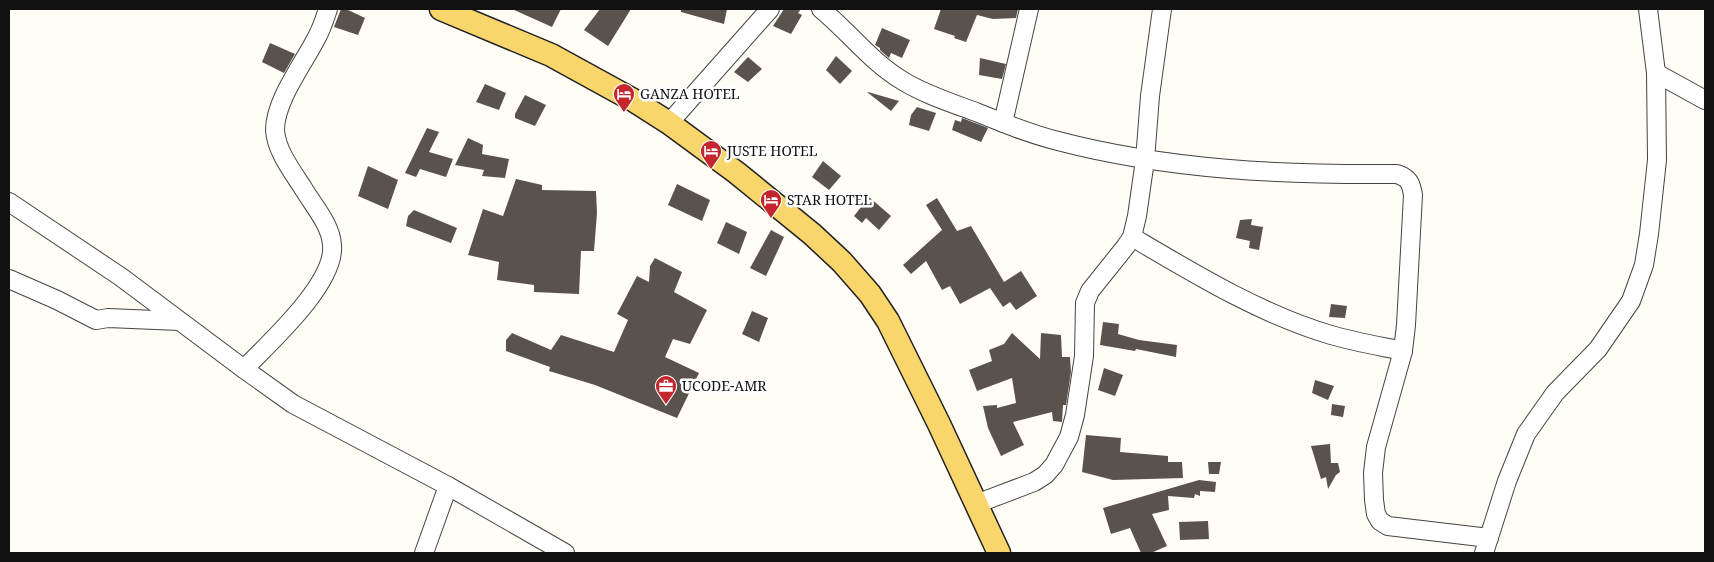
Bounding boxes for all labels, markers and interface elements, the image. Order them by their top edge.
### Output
hotel icon: GANZA HOTEL [612,82,636,113]
place label: GANZA HOTEL [640,84,740,103]
hotel icon: JUSTE HOTEL [699,139,723,170]
place label: JUSTE HOTEL [726,141,818,160]
hotel icon: STAR HOTEL [759,188,783,219]
place label: STAR HOTEL [787,190,872,209]
office icon: UCODE-AMR [654,374,678,405]
place label: UCODE-AMR [682,376,767,395]

